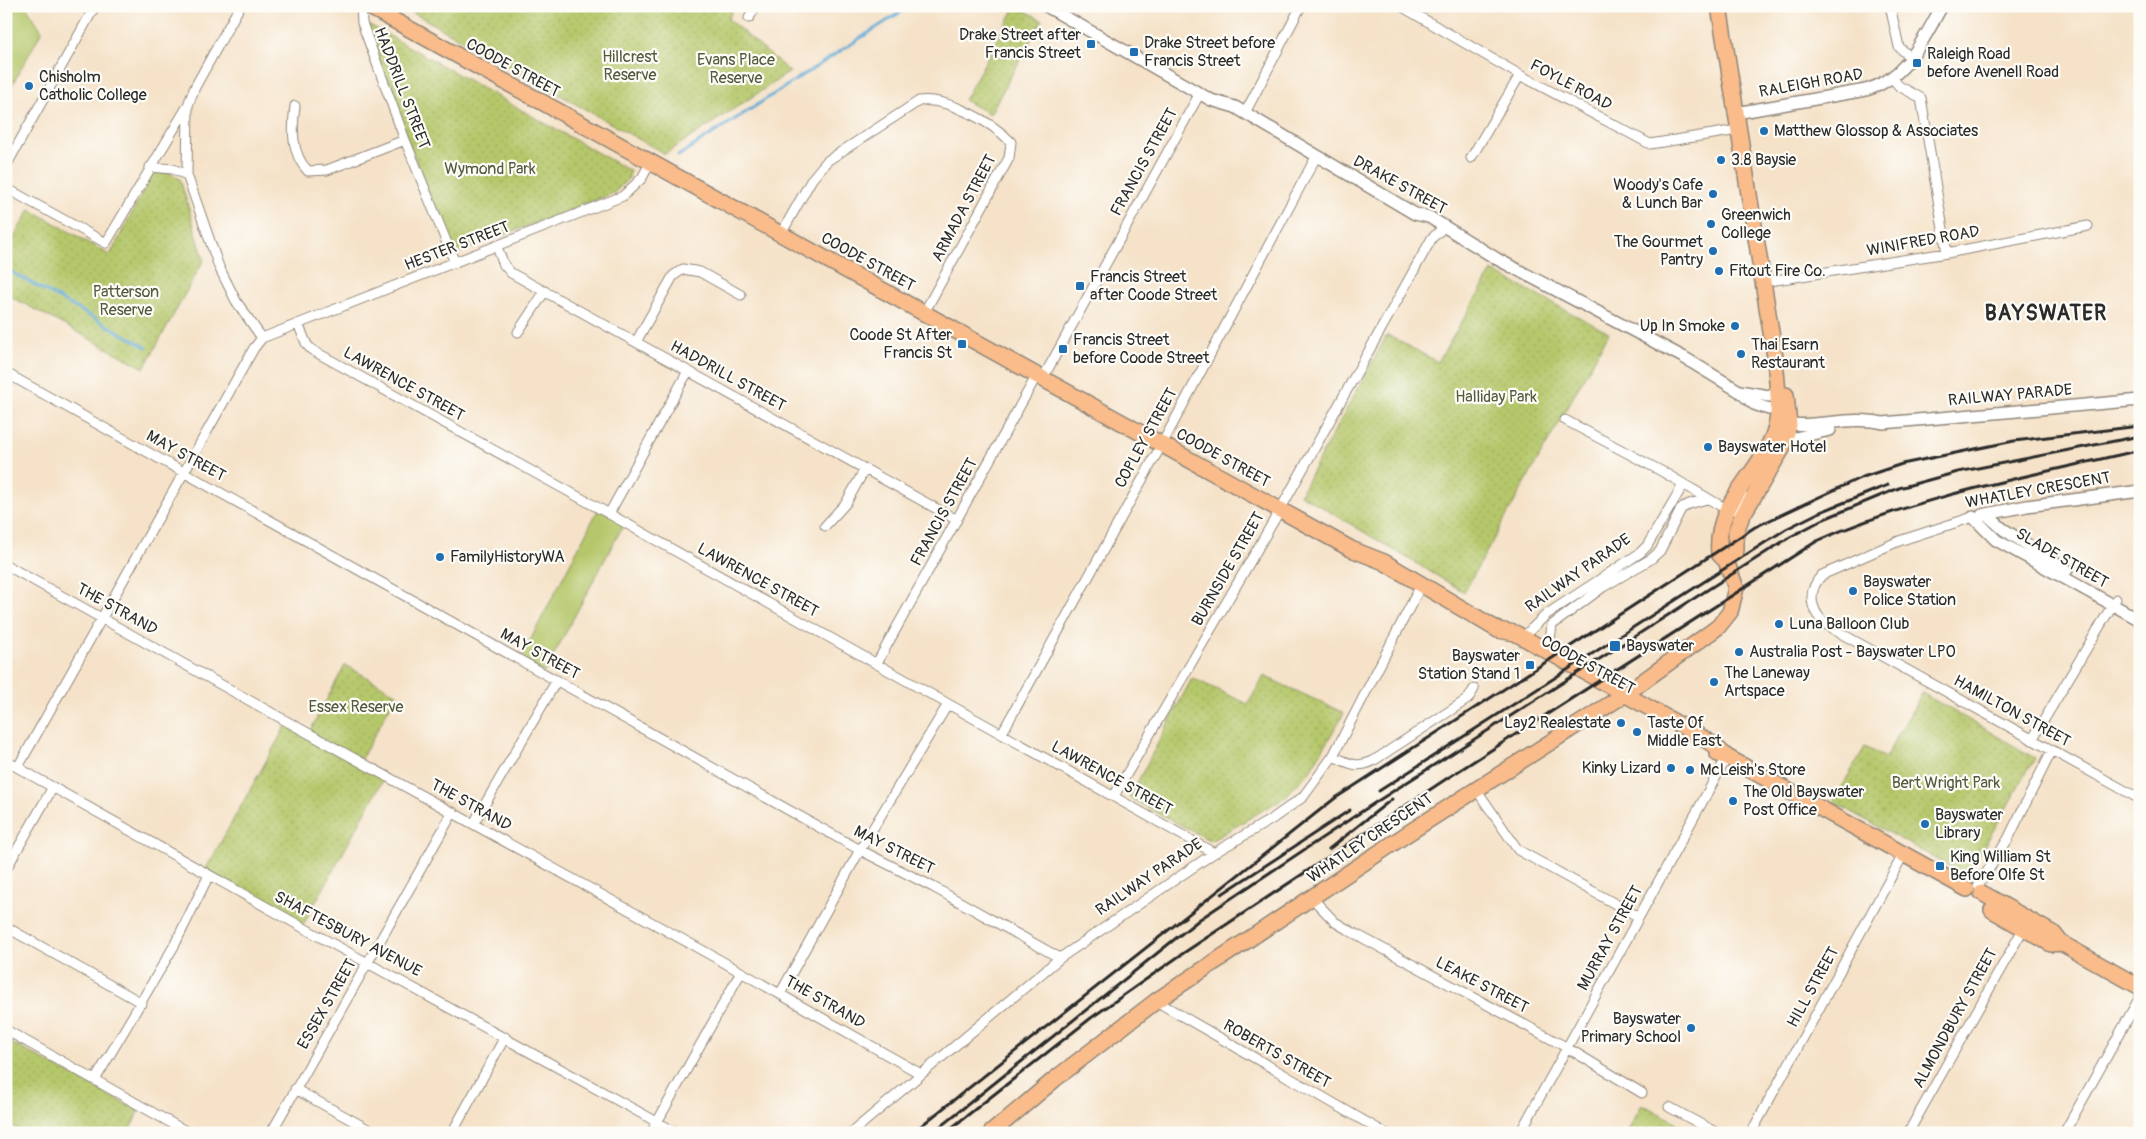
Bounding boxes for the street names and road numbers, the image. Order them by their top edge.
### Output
street label: HADDRILL STREET [370,24,434,152]
street label: COODE STREET [463,34,564,102]
street label: FOYLE ROAD [1527,55,1615,115]
street label: RALEIGH ROAD [1757,64,1865,102]
street label: FRANCIS STREET [1106,104,1182,219]
street label: ARMADA STREET [927,151,1001,265]
street label: DRAKE STREET [1350,151,1450,219]
street label: HESTER STREET [402,217,512,275]
street label: WINIFRED ROAD [1865,221,1981,261]
street label: COODE STREET [818,228,919,296]
street label: HADDRILL STREET [667,336,789,416]
street label: LAWRENCE STREET [340,342,468,426]
street label: RAILWAY PARADE [1947,380,2073,410]
street label: COPLEY STREET [1110,384,1182,492]
street label: COODE STREET [1173,424,1274,492]
street label: MAY STREET [143,426,229,486]
street label: FRANCIS STREET [906,454,982,569]
street label: WHATLEY CRESCENT [1964,467,2112,513]
street label: BURNSIDE STREET [1187,508,1269,630]
street label: SLADE STREET [2012,523,2112,593]
street label: RAILWAY PARADE [1521,529,1635,617]
street label: LAWRENCE STREET [694,538,822,622]
street label: THE STRAND [73,579,161,639]
street label: MAY STREET [497,624,583,684]
street label: COODE STREET [1538,631,1639,699]
street label: HAMILTON STREET [1950,671,2074,751]
street label: LAWRENCE STREET [1048,736,1176,820]
street label: THE STRAND [427,775,515,835]
street label: WHATLEY CRESCENT [1304,789,1437,887]
street label: MAY STREET [850,821,938,879]
street label: RAILWAY PARADE [1092,834,1206,920]
street label: MURRAY STREET [1573,882,1647,994]
street label: SHAFTESBURY AVENUE [271,887,425,981]
street label: HILL STREET [1783,943,1843,1031]
street label: ALMONDBURY STREET [1908,945,2002,1091]
street label: LEAKE STREET [1432,952,1532,1018]
street label: ESSEX STREET [293,955,361,1053]
street label: THE STRAND [781,971,869,1033]
street label: ROBERTS STREET [1220,1015,1334,1093]

